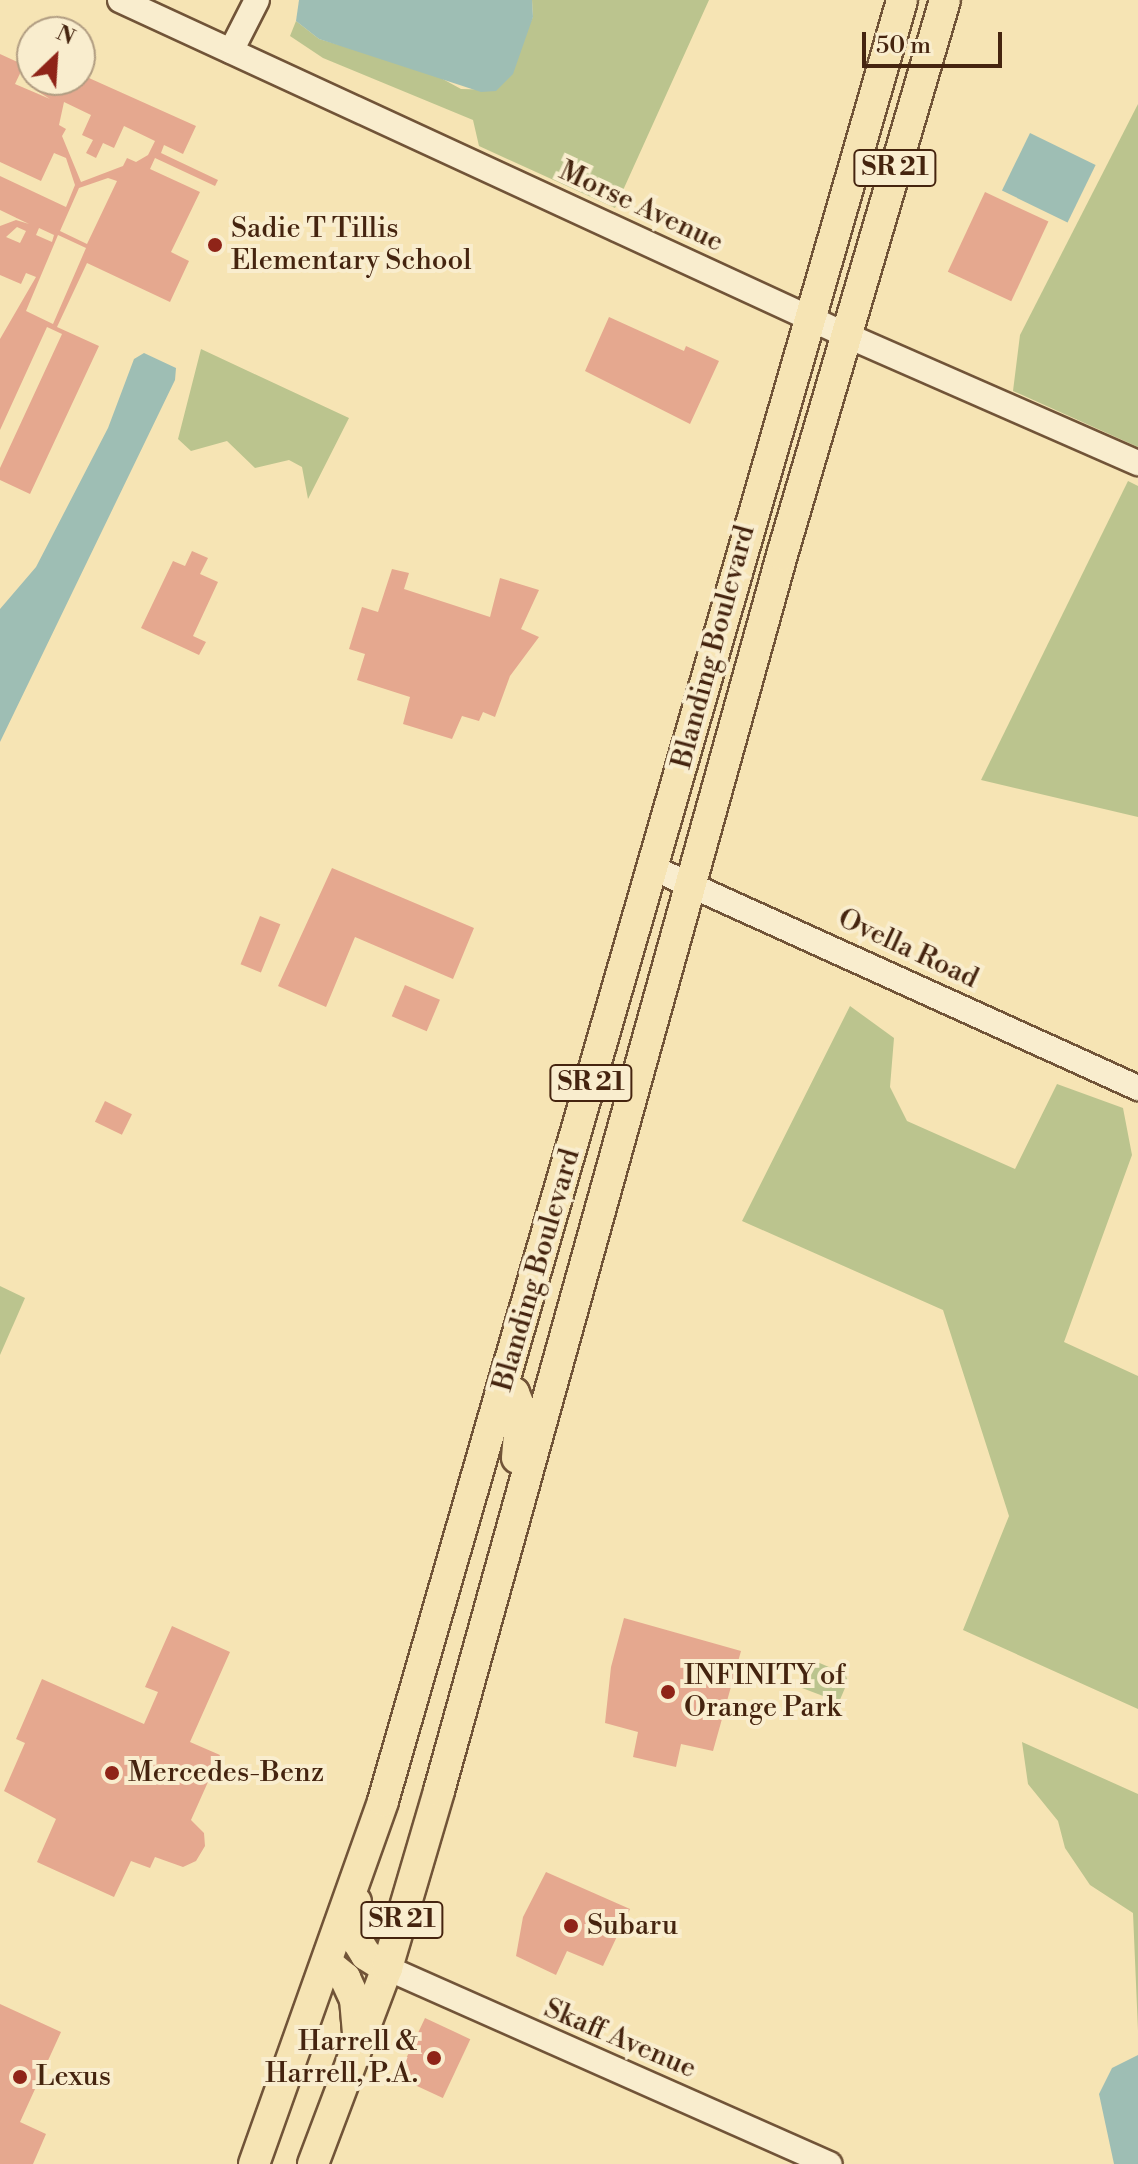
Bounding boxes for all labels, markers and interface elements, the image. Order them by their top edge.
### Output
north arrow [16,16,96,96]
scale bar [866,16,1006,66]
text: N [52,20,79,52]
text: 50 m [876,31,931,61]
road number: SR 21 [853,146,937,190]
street label: Morse Avenue [554,154,728,260]
place label: Sadie T Tillis Elementary School [231,212,472,278]
marker: Sadie T Tillis Elementary School [206,236,224,254]
street label: Blanding Boulevard [665,522,763,772]
street label: Ovella Road [832,902,984,996]
road number: SR 21 [549,1061,633,1105]
street label: Blanding Boulevard [486,1145,588,1395]
place label: INFINITY of Orange Park [684,1659,845,1725]
marker: INFINITY of Orange Park [659,1683,677,1701]
place label: Mercedes-Benz [128,1756,324,1790]
marker: Mercedes-Benz [103,1764,121,1782]
road number: SR 21 [360,1898,444,1942]
place label: Subaru [587,1909,678,1943]
marker: Subaru [562,1917,580,1935]
street label: Skaff Avenue [539,1992,701,2086]
place label: Harrell & Harrell, P.A. [265,2025,418,2091]
marker: Harrell & Harrell, P.A. [425,2049,443,2067]
place label: Lexus [36,2060,111,2094]
marker: Lexus [11,2068,29,2086]

